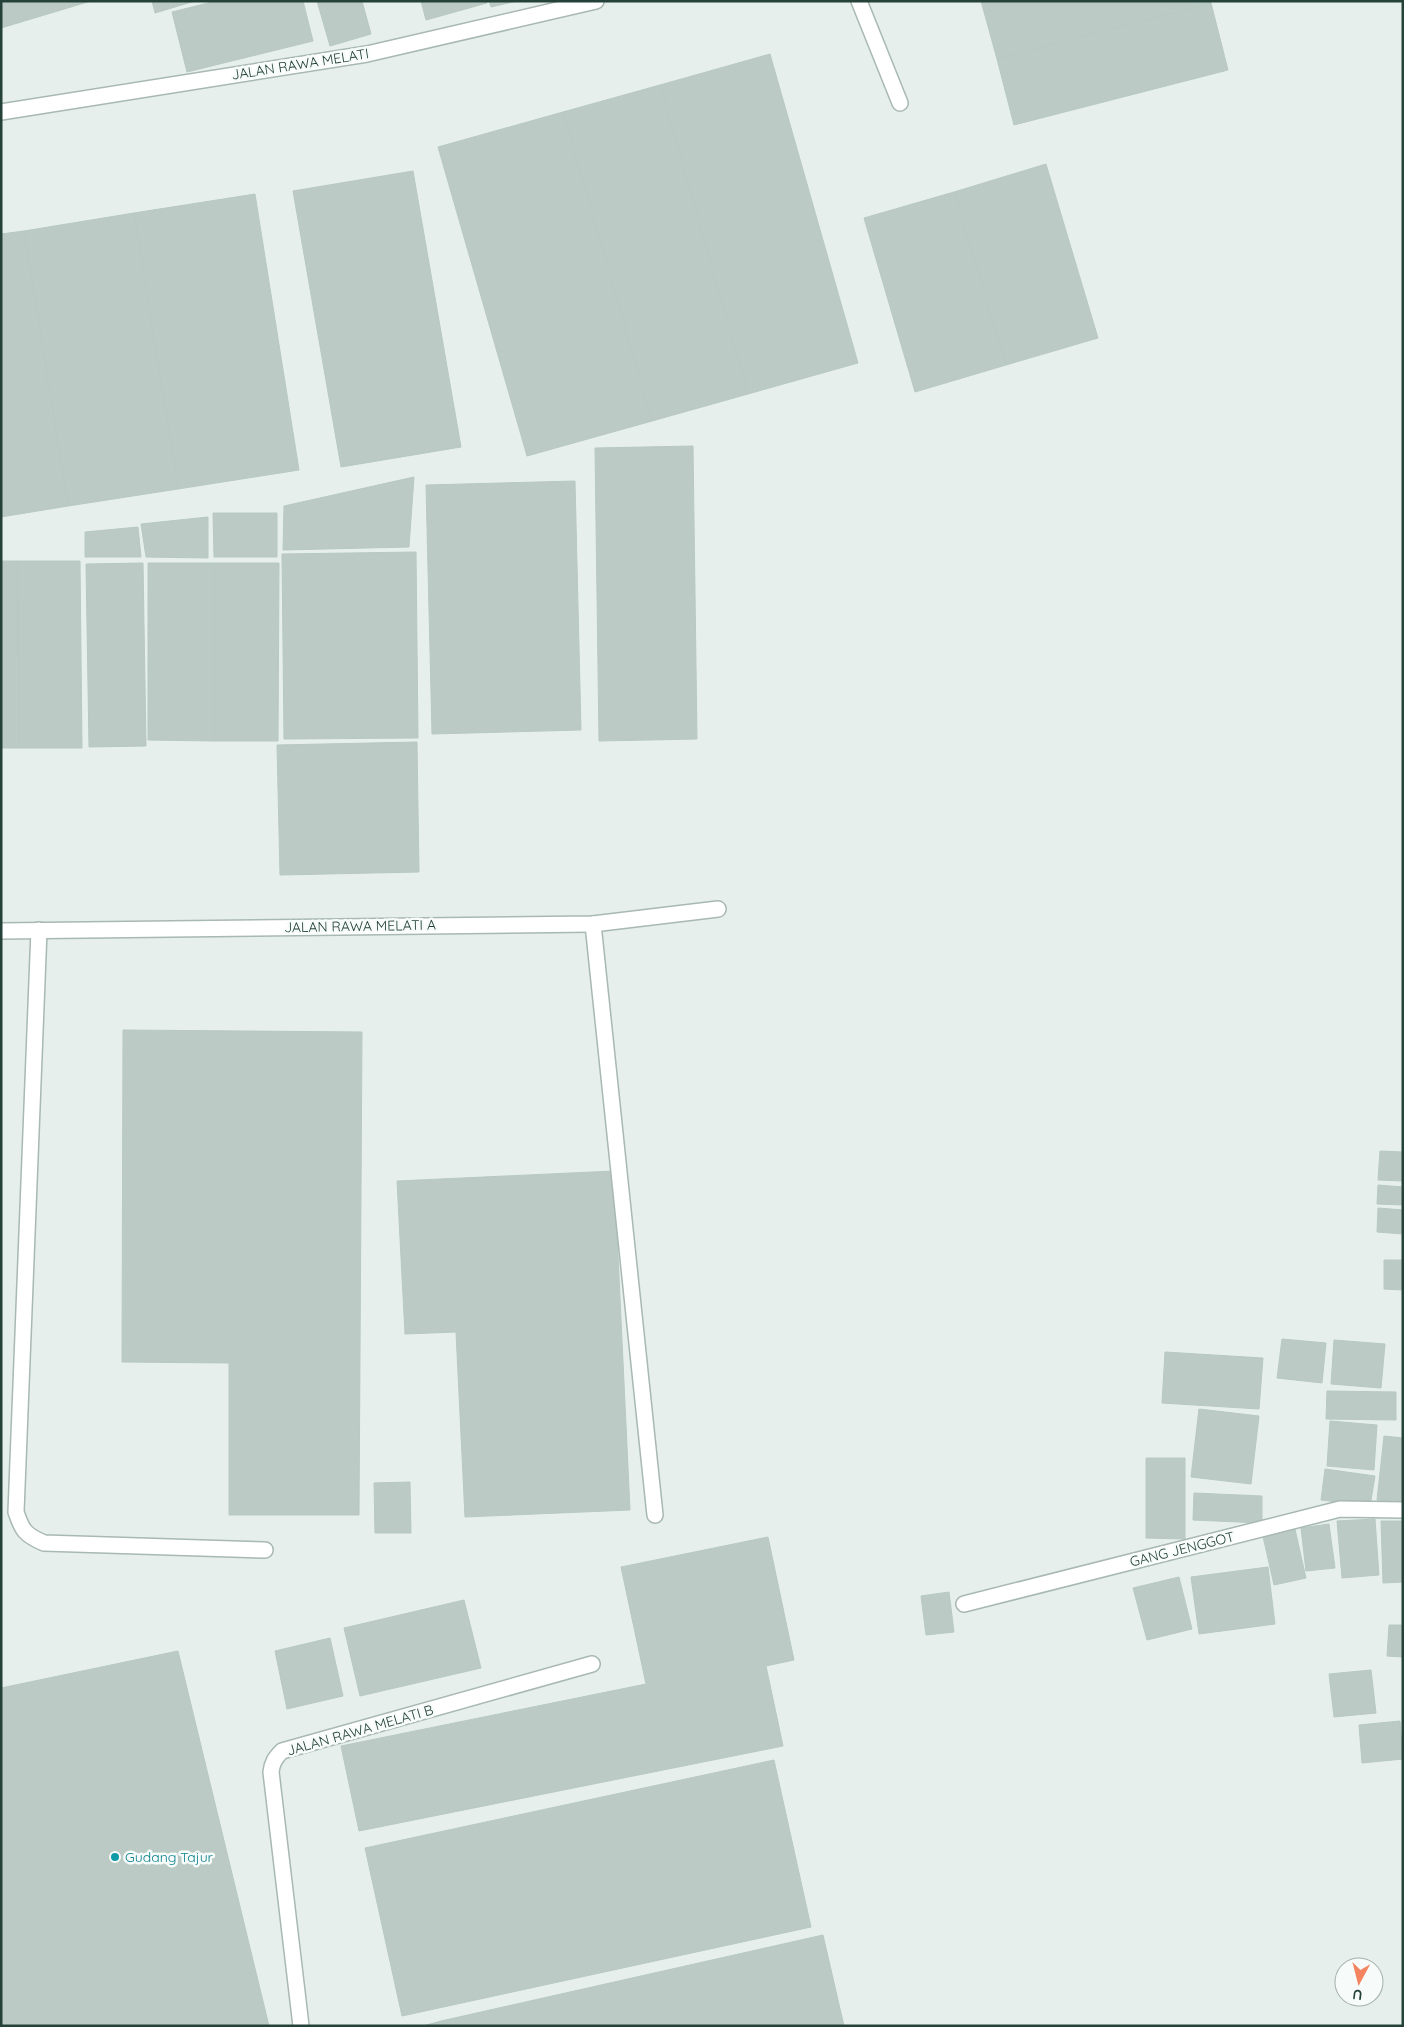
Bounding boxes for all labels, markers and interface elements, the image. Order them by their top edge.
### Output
street label: JALAN RAWA MELATI [230,44,370,84]
street label: JALAN RAWA MELATI A [284,916,436,936]
street label: GANG JENGGOT [1128,1527,1236,1571]
street label: JALAN RAWA MELATI B [285,1700,435,1760]
place label: Gudang Tajur [125,1848,214,1866]
marker: Gudang Tajur [109,1851,121,1863]
north arrow [1334,1957,1384,2007]
text: U [1351,1985,1363,2004]

